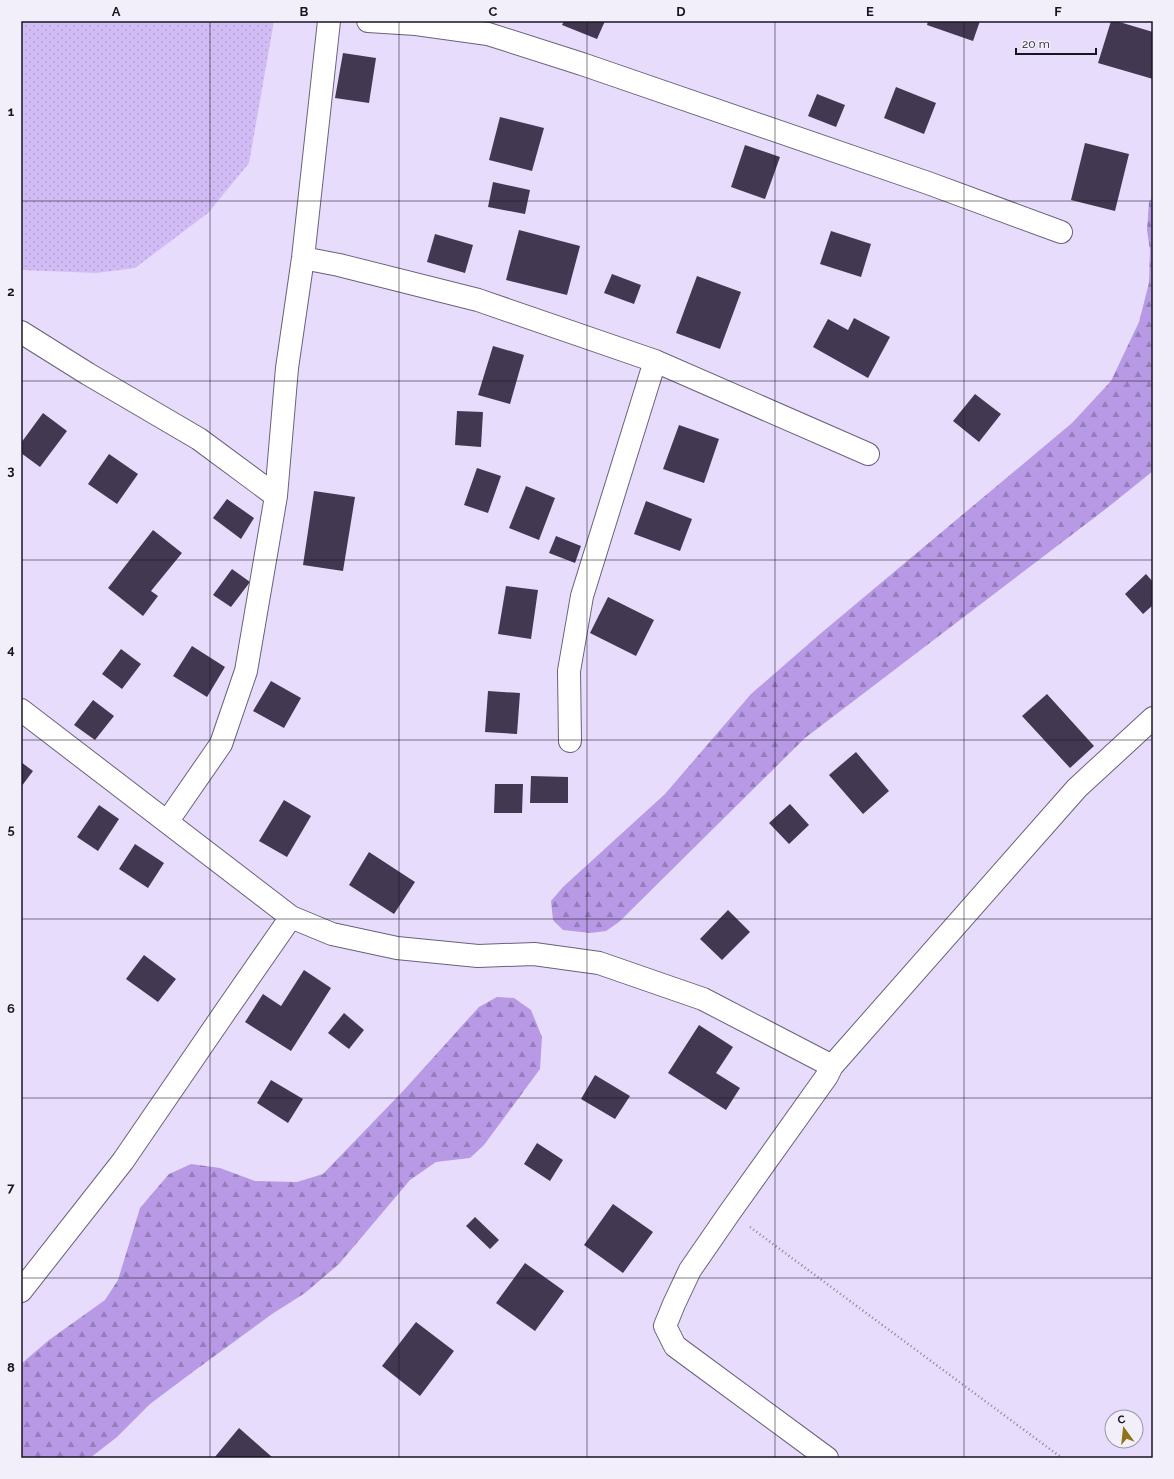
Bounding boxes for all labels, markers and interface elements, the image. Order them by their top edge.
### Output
text: A [112,4,121,19]
text: B [300,4,309,19]
text: C [489,4,498,19]
text: D [676,4,686,19]
text: E [866,4,874,19]
text: F [1054,4,1062,19]
scale bar [1016,30,1096,56]
text: 20 m [1022,37,1050,51]
text: 1 [8,104,15,119]
text: 2 [7,284,15,299]
text: 3 [7,463,15,478]
text: 4 [7,642,15,657]
text: 5 [7,822,15,837]
text: 6 [7,1001,15,1016]
text: 7 [7,1180,15,1195]
text: 8 [7,1360,15,1375]
north arrow [1104,1409,1144,1449]
text: С [1116,1412,1127,1427]

